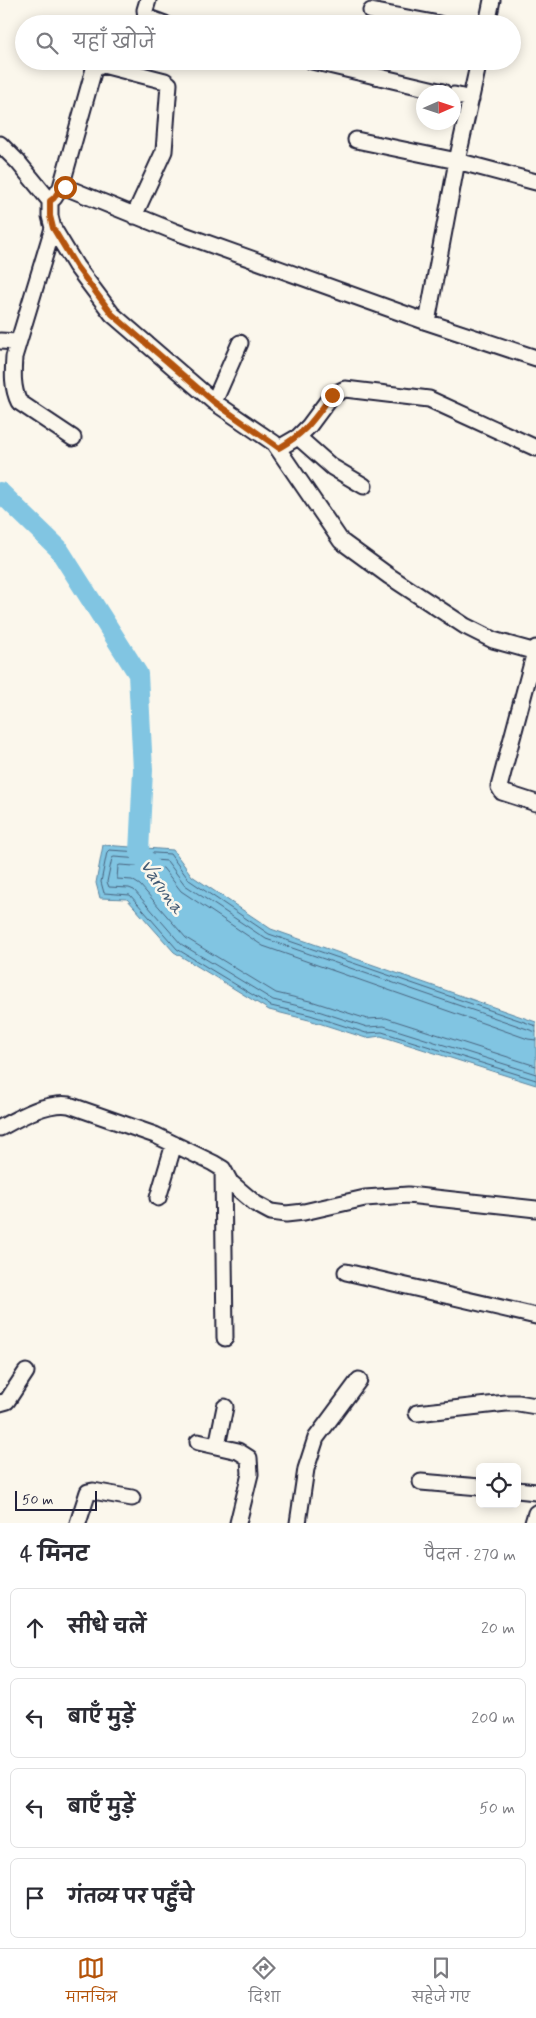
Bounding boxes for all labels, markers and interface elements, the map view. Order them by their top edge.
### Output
search box [15,15,521,70]
icon: search [33,29,61,57]
text: यहाँ खोजें [73,30,155,55]
north arrow [416,85,461,130]
route start [54,176,77,199]
route end [321,384,344,407]
water label: Varuna [134,855,190,920]
map controls [476,1463,521,1508]
button: locate [476,1463,521,1508]
scale bar [15,1488,98,1511]
text: 50 m [22,1491,53,1509]
text: 4 मिनट [20,1541,89,1569]
text: पैदल · 270 m [424,1545,516,1566]
icon: ahead [21,1614,49,1642]
text: सीधे चलें [68,1615,146,1640]
text: 20 m [481,1618,515,1639]
icon: left [21,1704,49,1732]
text: बाएँ मुड़ें [68,1705,135,1730]
text: 200 m [471,1708,515,1729]
icon: left [21,1794,49,1822]
text: बाएँ मुड़ें [68,1795,135,1820]
text: 50 m [479,1798,515,1819]
icon: arrive [21,1884,49,1912]
text: गंतव्य पर पहुँचे [68,1885,194,1910]
tab: मानचित्र [66,1954,117,2013]
tab: दिशा [249,1954,280,2013]
tab: सहेजे गए [412,1954,470,2013]

